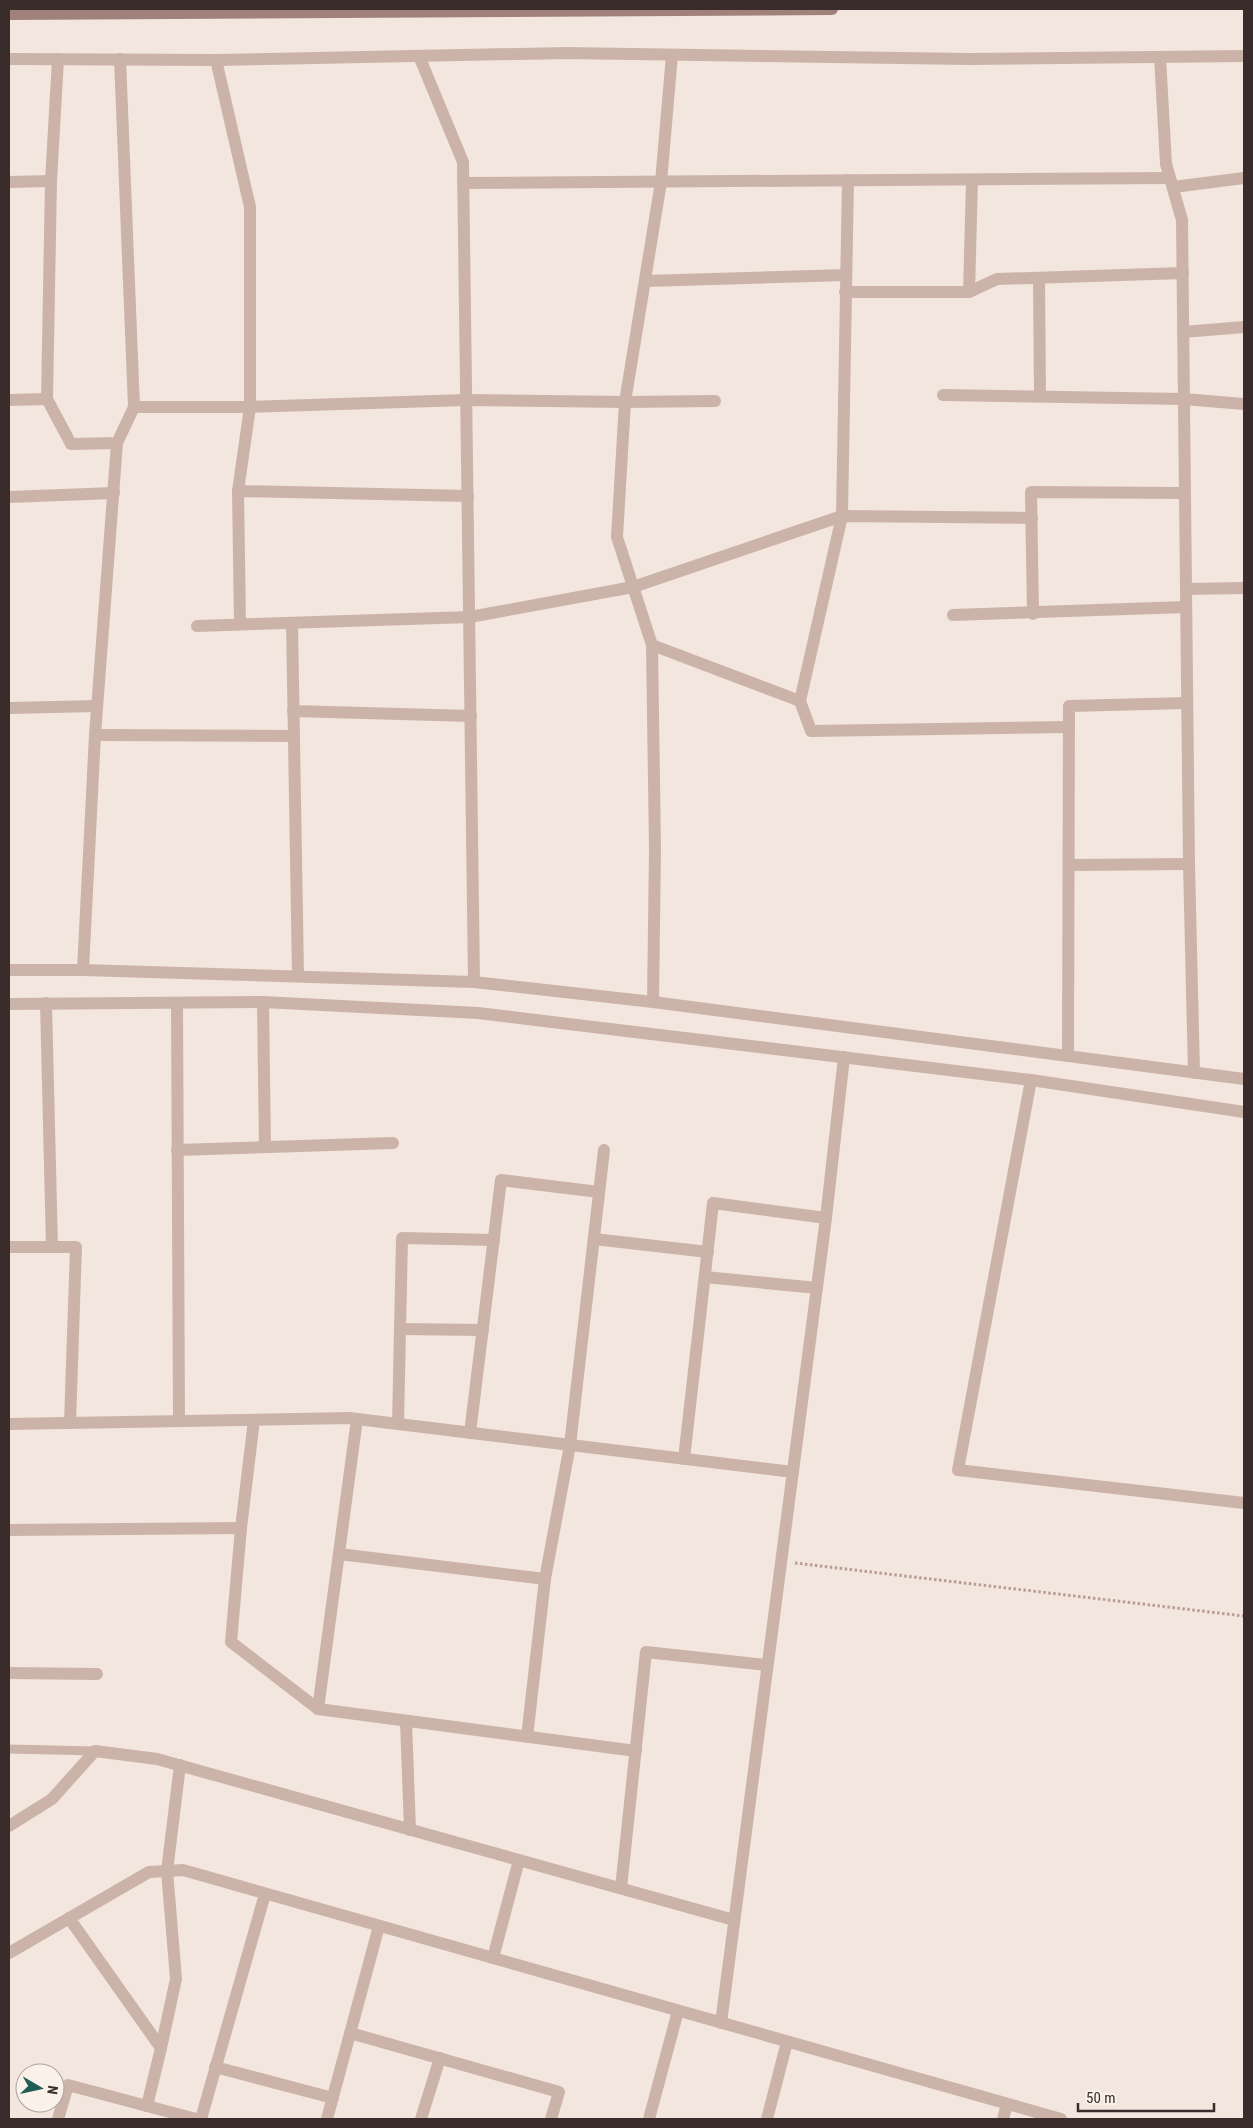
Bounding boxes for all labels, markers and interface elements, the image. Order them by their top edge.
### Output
north arrow [15,2063,65,2113]
scale bar [1078,2080,1214,2112]
text: N [44,2085,61,2096]
text: 50 m [1086,2089,1116,2107]

